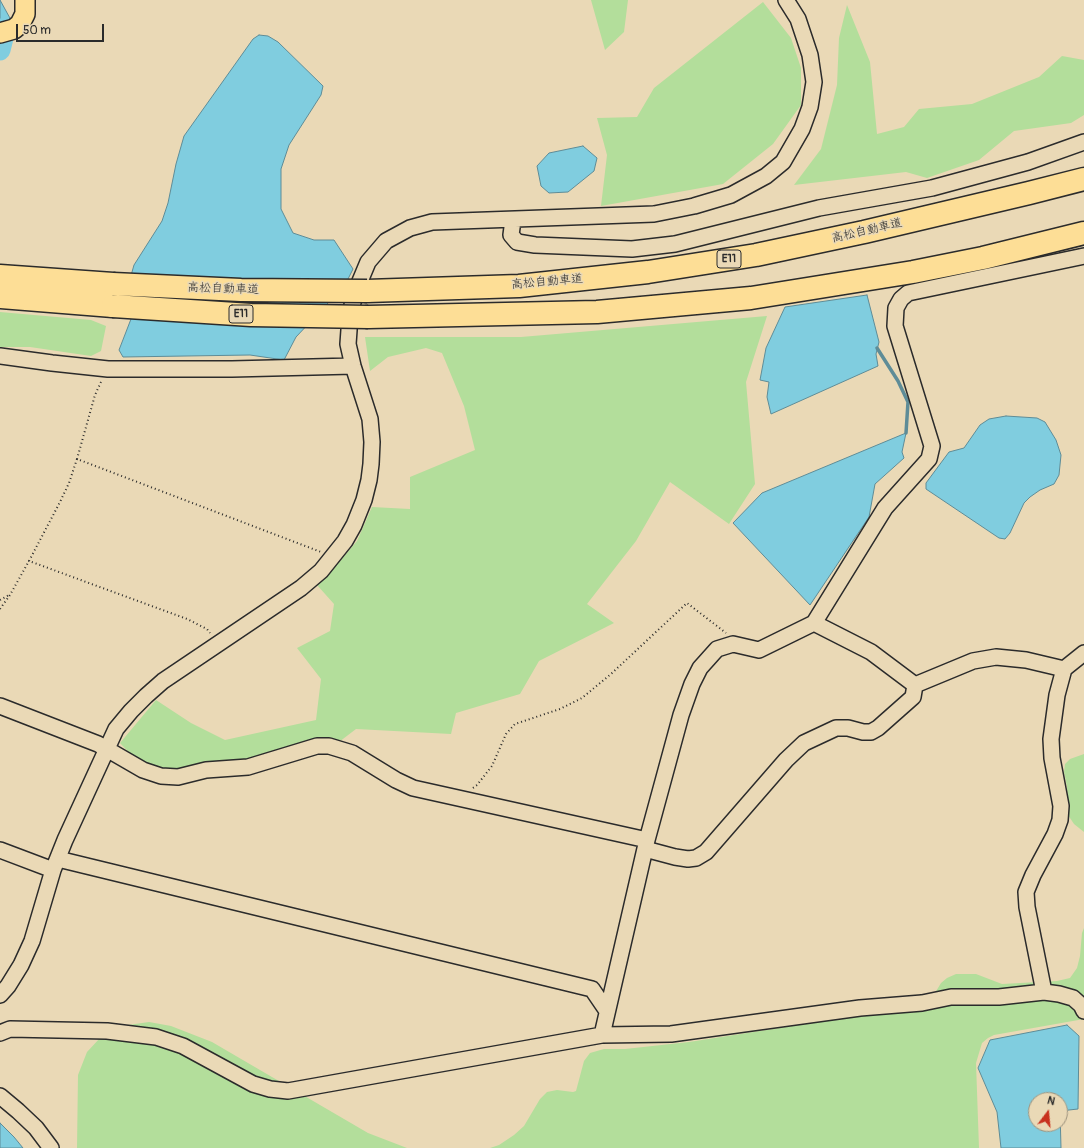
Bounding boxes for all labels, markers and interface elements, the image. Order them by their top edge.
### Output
scale bar [18,16,106,42]
text: 50 m [23,23,51,38]
street label: 高松自動車道 [830,216,904,246]
road number: E11 [717,250,741,268]
street label: 高松自動車道 [511,272,583,292]
street label: 高松自動車道 [187,281,259,297]
road number: E11 [229,305,253,323]
north arrow [1028,1092,1068,1132]
text: N [1046,1094,1057,1108]

